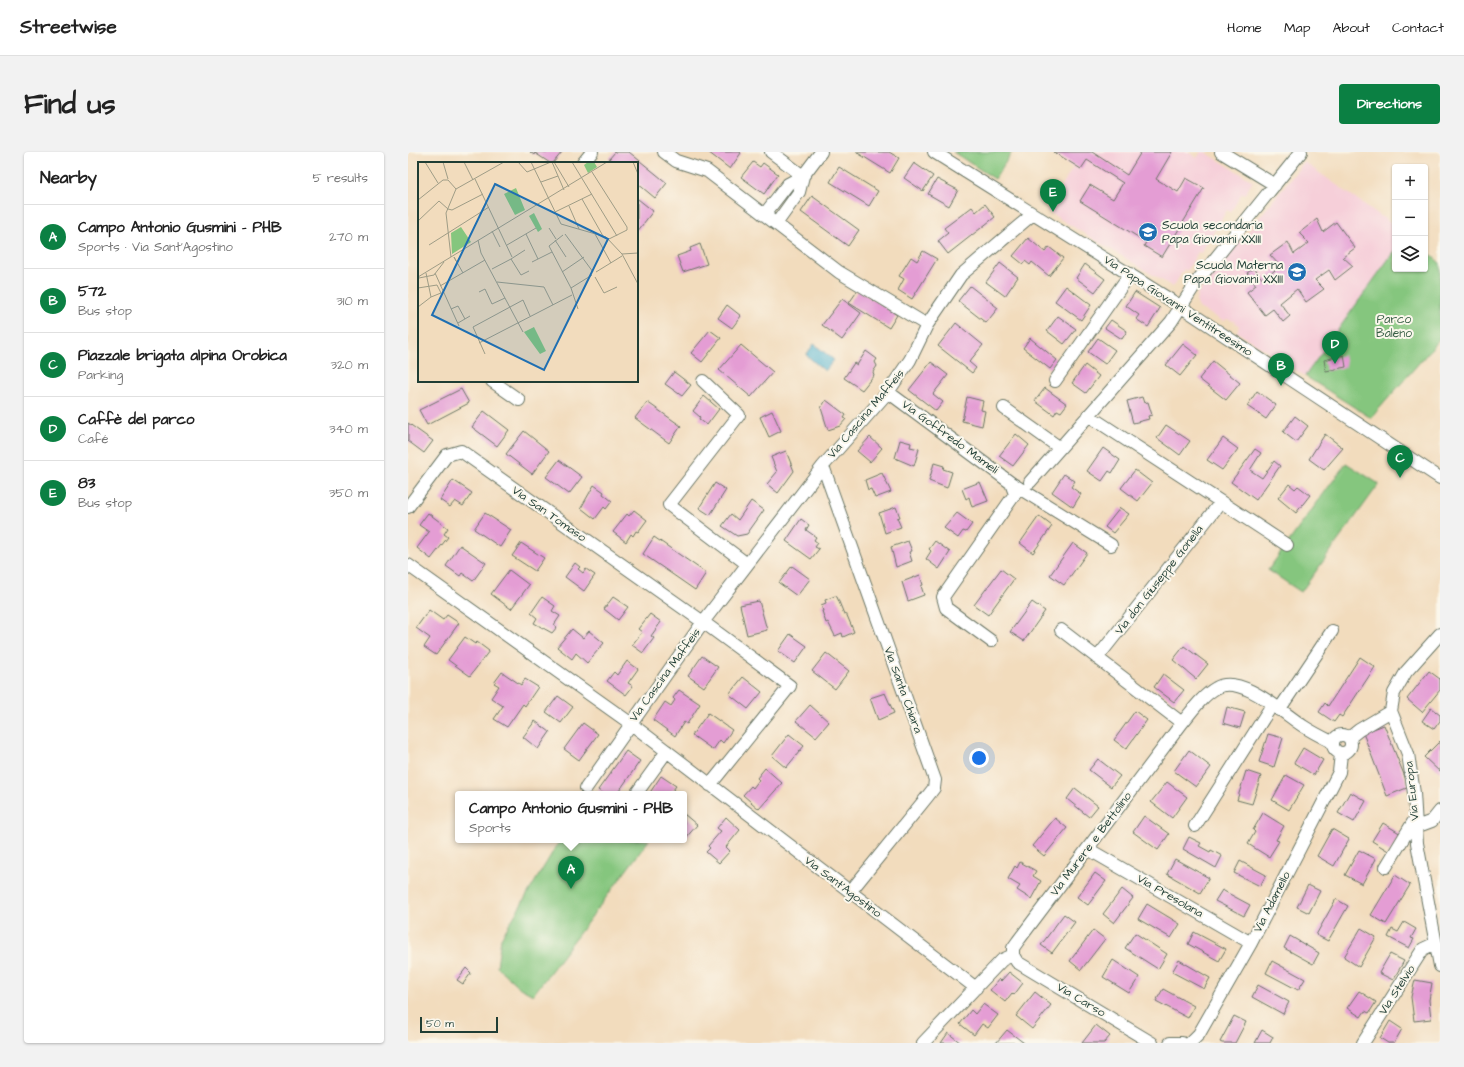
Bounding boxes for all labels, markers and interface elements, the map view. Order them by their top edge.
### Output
text: Streetwise [20,14,117,41]
text: Home [1227,18,1262,38]
text: Map [1284,18,1310,38]
text: About [1332,18,1370,38]
text: Contact [1392,18,1444,38]
button: Directions [1339,84,1440,124]
text: Find us [24,85,115,124]
inset map [418,162,638,382]
map controls [1392,164,1428,272]
button: + [1392,164,1428,200]
text: Nearby [40,166,97,190]
text: 5 results [312,169,368,187]
pin: E [1040,179,1066,212]
button: − [1392,200,1428,236]
text: Campo Antonio Gusmini - PHB [78,217,282,238]
place label: Scuola secondaria Papa Giovanni XXIII [1162,217,1263,248]
school or university icon: Scuola secondaria Papa Giovanni XXIII [1137,221,1159,243]
text: A [49,228,57,246]
text: 270 m [329,228,368,246]
button: layers [1392,236,1428,272]
text: Sports · Via Sant'Agostino [78,238,233,256]
street label: Via Papa Giovanni Ventitreesimo [1100,251,1256,361]
place label: Scuola Materna Papa Giovanni XXIII [1184,257,1283,288]
school or university icon: Scuola Materna Papa Giovanni XXIII [1286,261,1308,283]
text: 572 [78,281,106,302]
text: B [48,292,58,310]
text: 310 m [336,292,368,310]
text: Bus stop [78,302,132,320]
park label: Parco Baleno [1376,311,1412,342]
pin: D [1322,331,1348,364]
text: Piazzale brigata alpina Orobica [78,345,287,366]
pin: B [1268,353,1294,386]
text: C [48,356,58,374]
text: 320 m [330,356,368,374]
text: Parking [78,366,123,384]
street label: Via Cascina Maffeis [824,366,908,462]
street label: Via Goffredo Mameli [898,396,1002,478]
text: Caffè del parco [78,409,195,430]
text: D [49,420,57,438]
text: 340 m [329,420,368,438]
text: Café [78,430,109,448]
pin: C [1387,445,1413,478]
text: 83 [78,473,95,494]
street label: Via San Tomaso [508,482,590,546]
text: E [49,484,57,502]
text: 350 m [329,484,368,502]
text: Bus stop [78,494,132,512]
street label: Via don Giuseppe Gonella [1111,522,1207,638]
street label: Via Cascina Maffeis [625,625,705,725]
street label: Via Santa Chiara [879,644,927,736]
your location [969,748,989,768]
street label: Via Europa [1400,760,1424,822]
street label: Via Murere e Bettolino [1046,788,1136,900]
popup [455,791,687,843]
text: Campo Antonio Gusmini - PHB [469,798,673,819]
text: Sports [469,819,511,837]
street label: Via Sant'Agostino [800,852,885,923]
pin: A [558,856,584,889]
street label: Via Adamello [1249,868,1295,936]
street label: Via Presolana [1134,870,1206,922]
street label: Via Stelvio [1375,962,1420,1018]
street label: Via Carso [1053,979,1109,1021]
scale bar [420,1015,498,1034]
text: 50 m [426,1016,454,1031]

